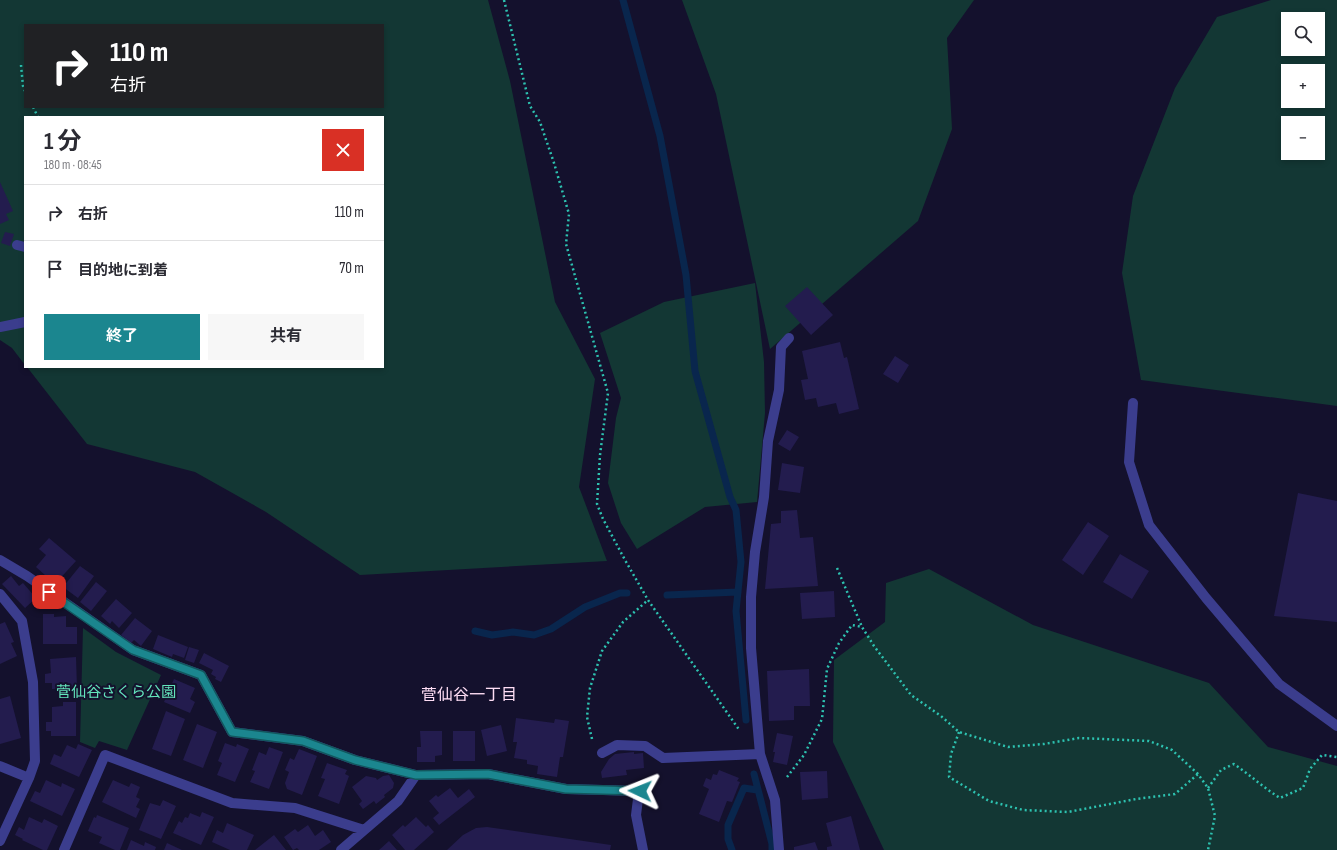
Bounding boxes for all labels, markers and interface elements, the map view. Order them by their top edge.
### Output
map controls [1281,12,1325,160]
button: search [1281,12,1325,56]
text: 110 m [110,36,168,69]
icon: right [44,40,96,92]
button: + [1281,64,1325,108]
text: 右折 [110,75,146,96]
button: − [1281,116,1325,160]
text: 1 分 [44,127,81,156]
button: close [322,129,364,171]
text: 180 m · 08:45 [44,157,102,173]
icon: right [44,202,66,224]
text: 110 m [335,203,364,222]
text: 右折 [78,205,108,224]
icon: arrive [44,258,66,280]
text: 70 m [339,259,364,278]
text: 目的地に到着 [78,261,168,280]
button: 終了 [44,314,200,360]
button: 共有 [208,314,364,360]
pin [32,575,66,609]
icon: arrive [38,581,60,603]
park label: 菅仙谷さくら公園 [56,683,176,702]
district label: 菅仙谷一丁目 [421,686,517,705]
position arrow [619,770,661,812]

